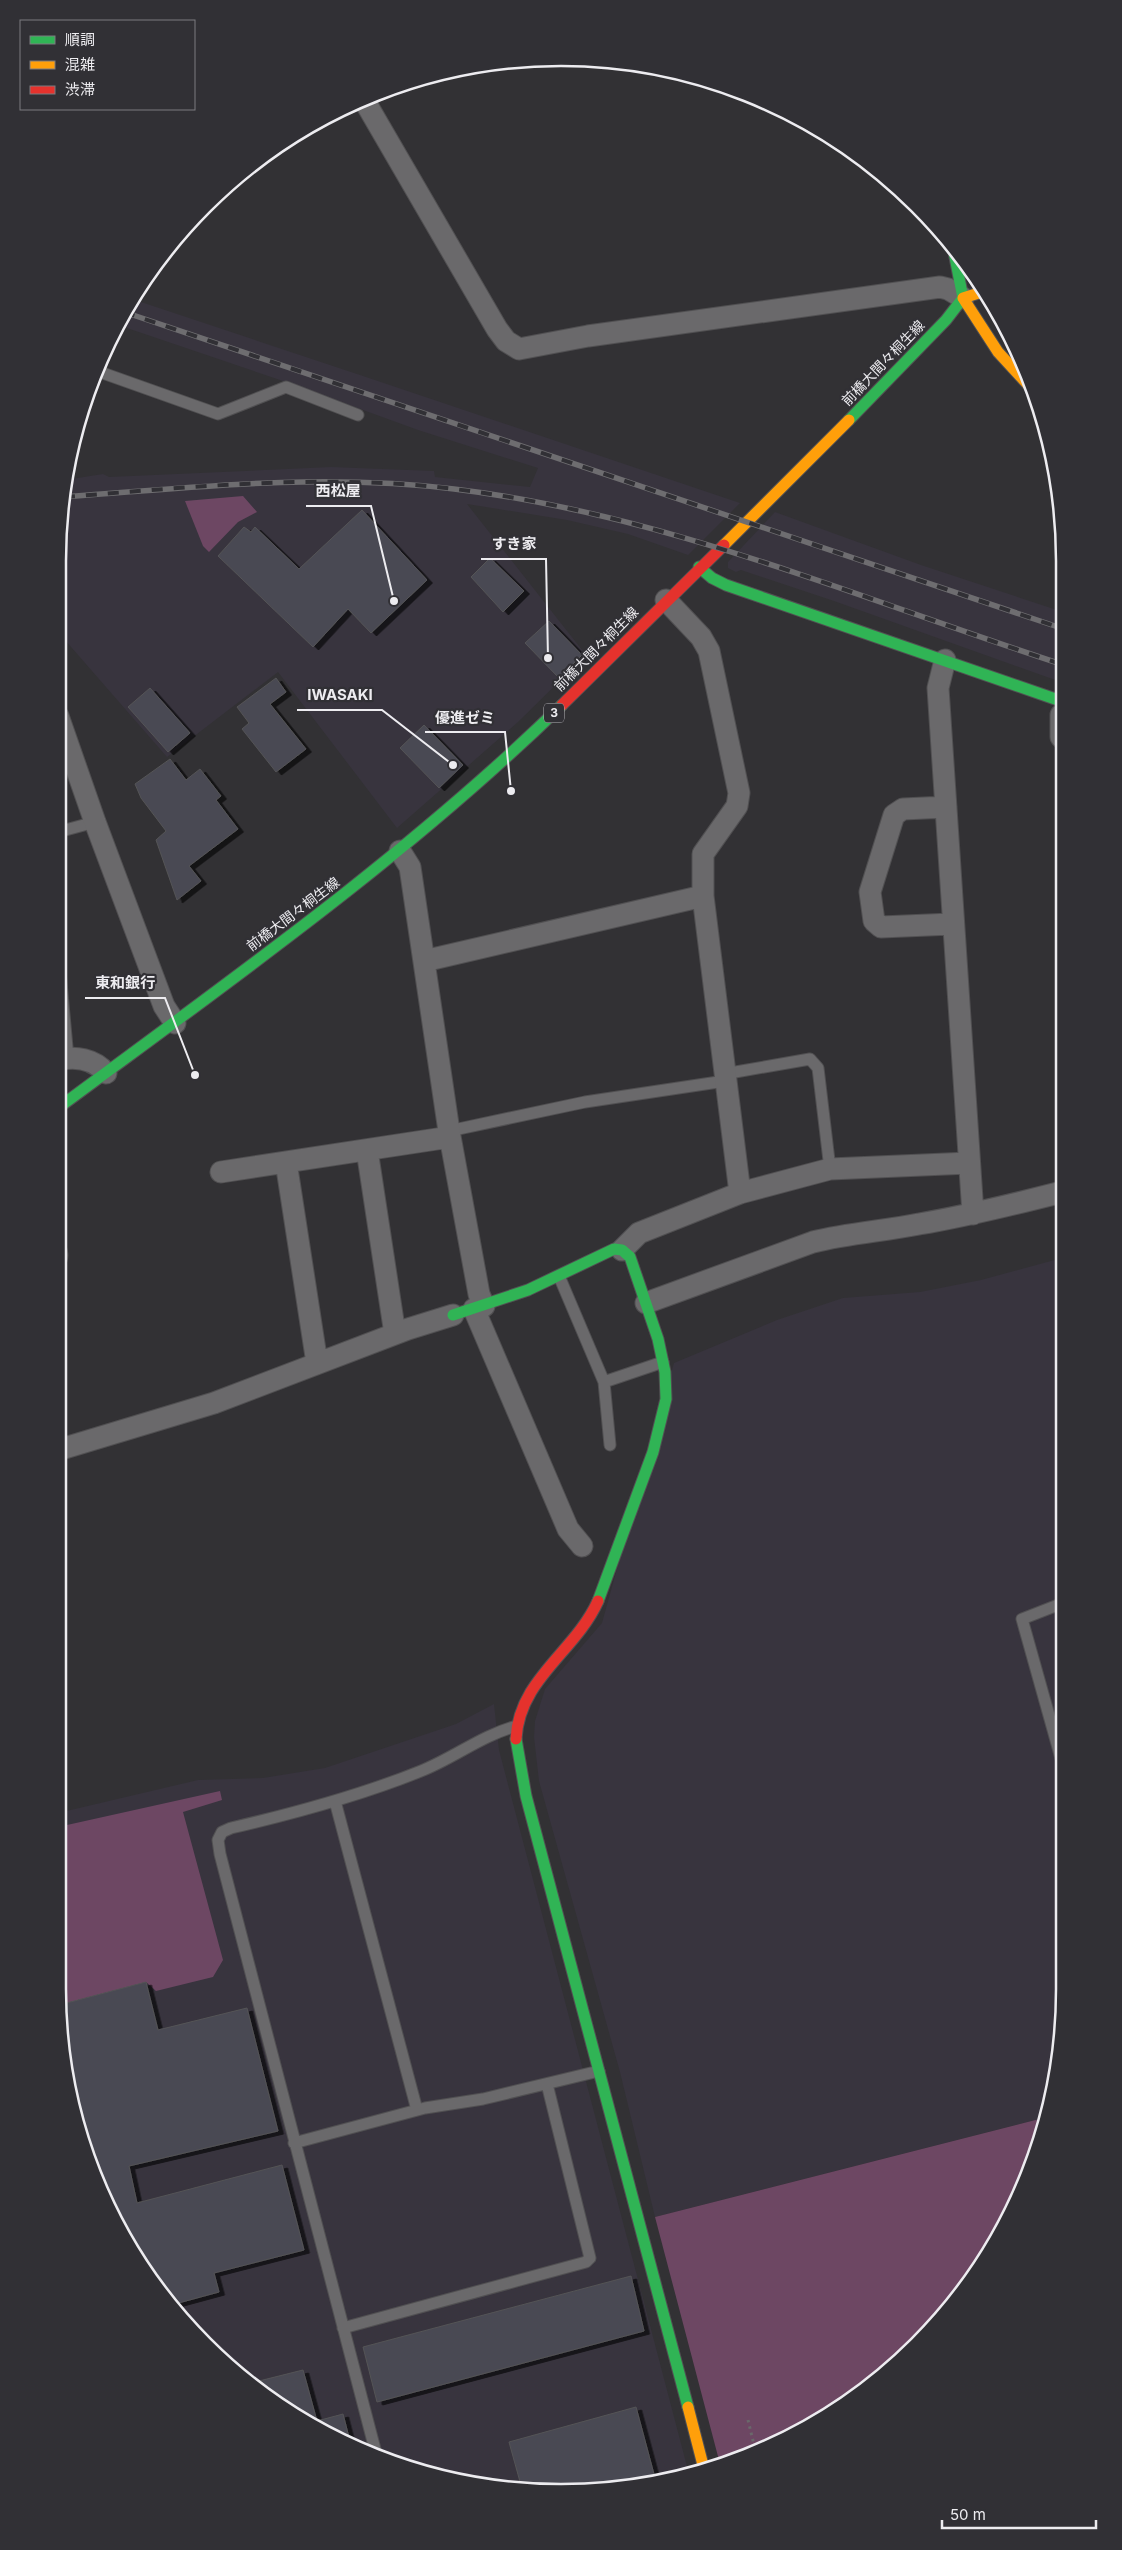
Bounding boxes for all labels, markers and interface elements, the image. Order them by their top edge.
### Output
legend [20,20,195,110]
text: 順調 [65,30,95,49]
text: 混雑 [65,55,95,74]
text: 渋滞 [65,80,95,99]
street label: 前橋大間々桐生線 [838,316,928,409]
callout: 西松屋 [306,476,371,506]
text: 西松屋 [315,481,361,500]
callout: すき家 [481,529,546,559]
text: すき家 [491,534,537,553]
street label: 前橋大間々桐生線 [550,603,641,694]
callout: IWASAKI [297,680,382,710]
text: IWASAKI [307,685,373,704]
callout: 優進ゼミ [425,702,505,732]
road number: 3 [544,704,564,722]
text: 優進ゼミ [435,708,495,727]
street label: 前橋大間々桐生線 [243,873,343,954]
callout: 東和銀行 [85,968,165,998]
text: 東和銀行 [95,973,155,992]
scale bar [942,2498,1096,2530]
text: 50 m [950,2505,986,2524]

